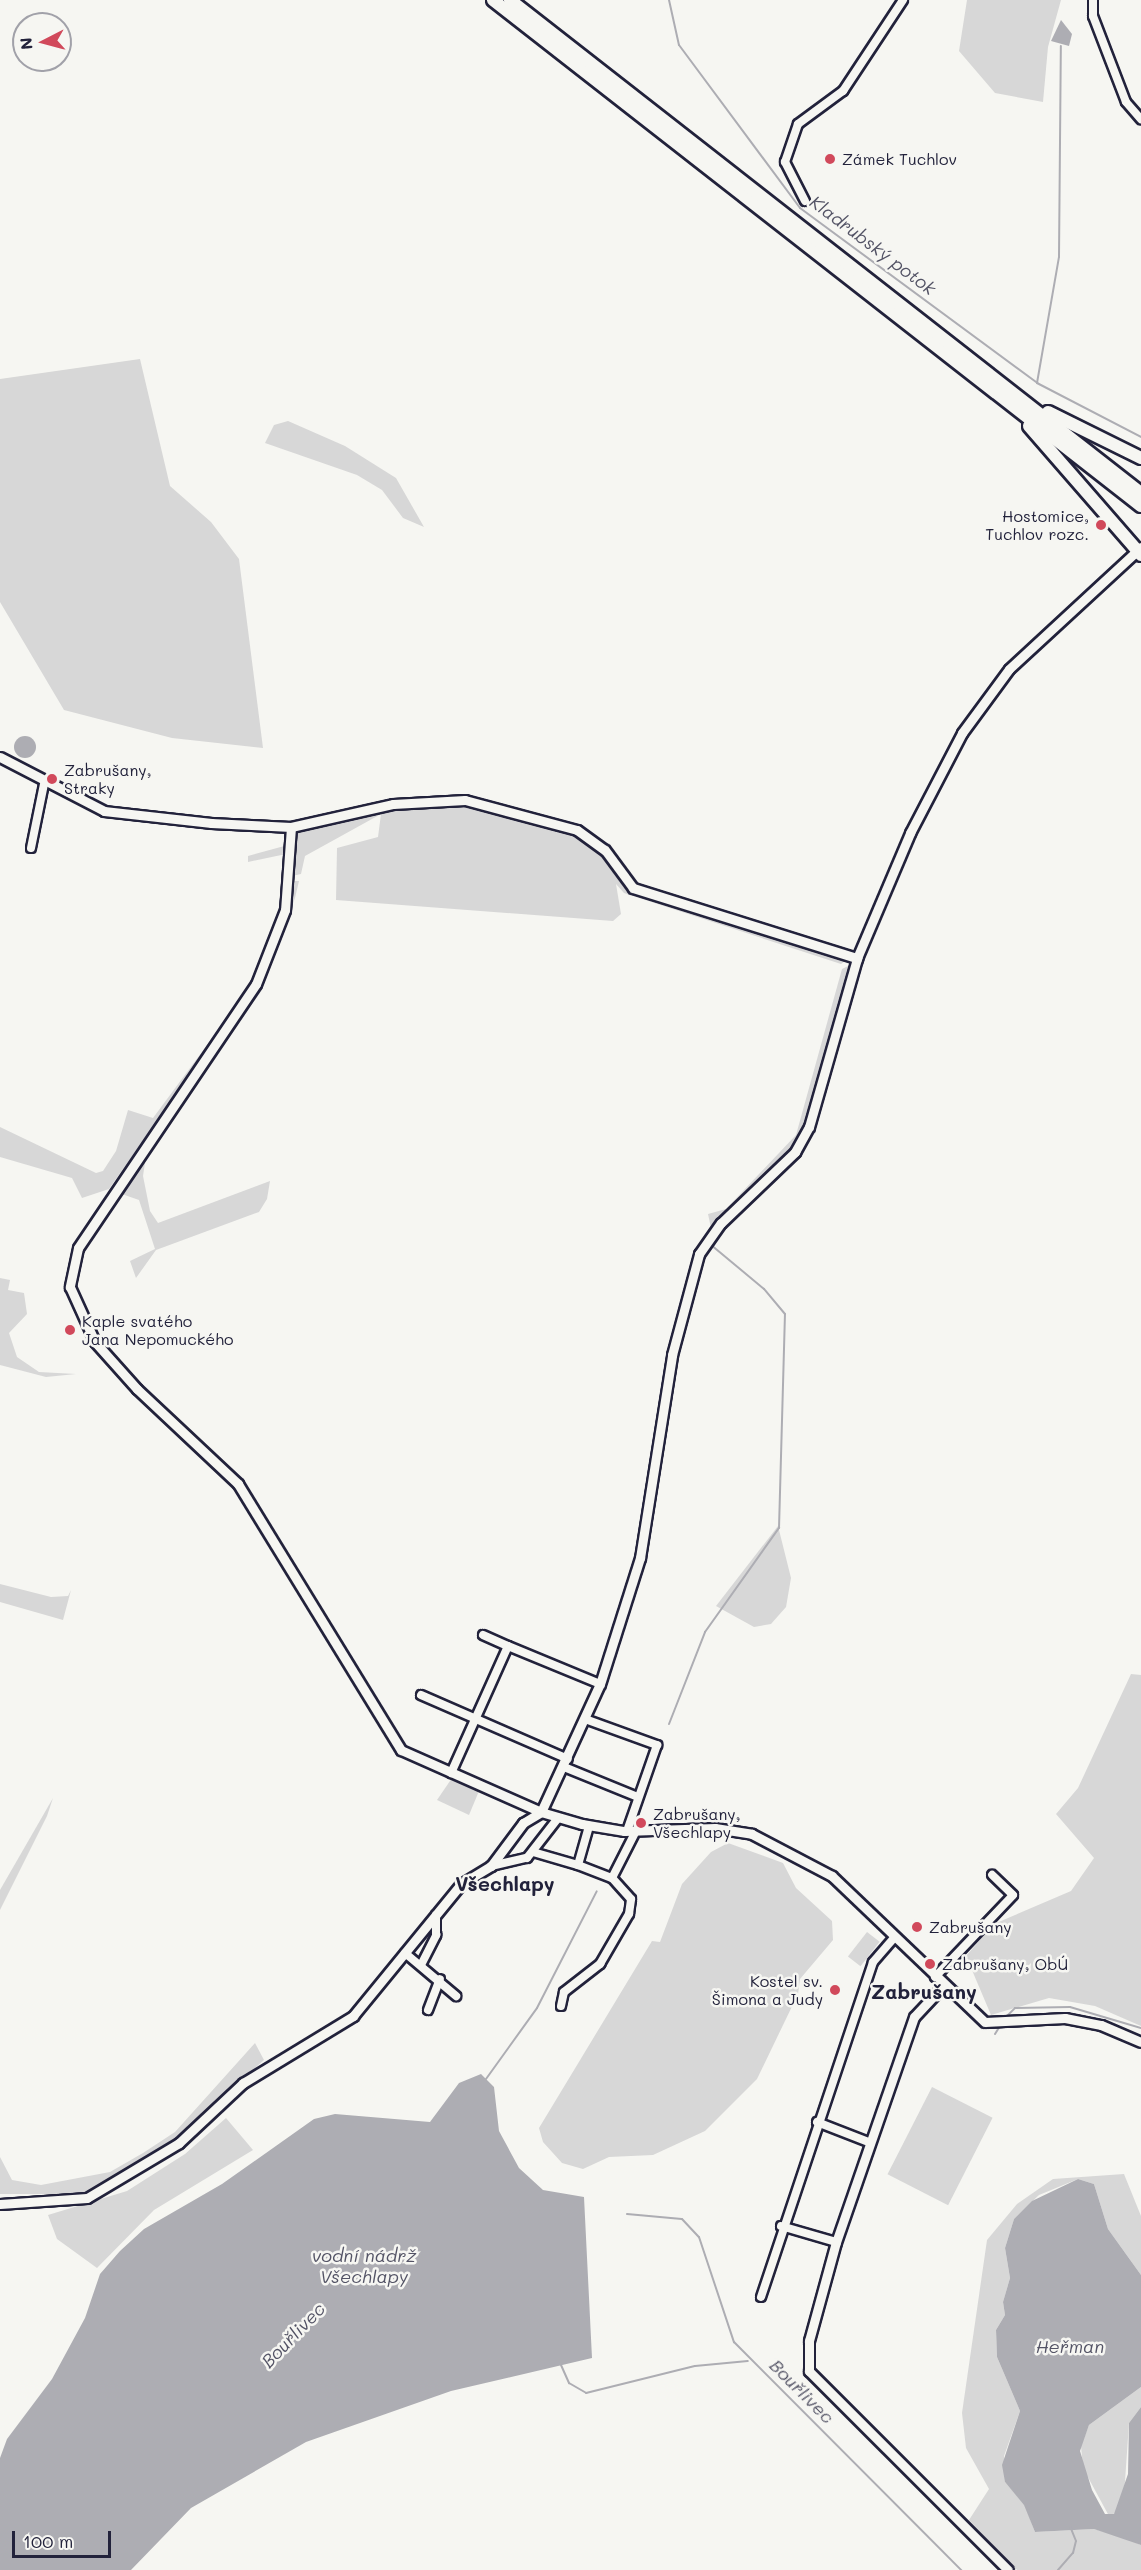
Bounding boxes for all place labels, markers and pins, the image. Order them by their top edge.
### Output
place label: Zámek Tuchlov [842,149,957,169]
marker: Zámek Tuchlov [823,152,837,166]
place label: Hostomice, Tuchlov rozc. [985,506,1089,544]
marker: Hostomice, Tuchlov rozc. [1094,518,1108,532]
place label: Zabrušany, Straky [64,760,151,798]
marker: Zabrušany, Straky [45,772,59,786]
place label: Kaple svatého Jana Nepomuckého [82,1311,234,1349]
marker: Kaple svatého Jana Nepomuckého [63,1323,77,1337]
place label: Zabrušany, Všechlapy [653,1804,740,1842]
marker: Zabrušany, Všechlapy [634,1816,648,1830]
place label: Zabrušany [929,1917,1012,1937]
marker: Zabrušany [910,1920,924,1934]
place label: Zabrušany, ObÚ [942,1954,1068,1974]
marker: Zabrušany, ObÚ [923,1957,937,1971]
place label: Kostel sv. Šimona a Judy [712,1971,823,2009]
marker: Kostel sv. Šimona a Judy [828,1983,842,1997]

